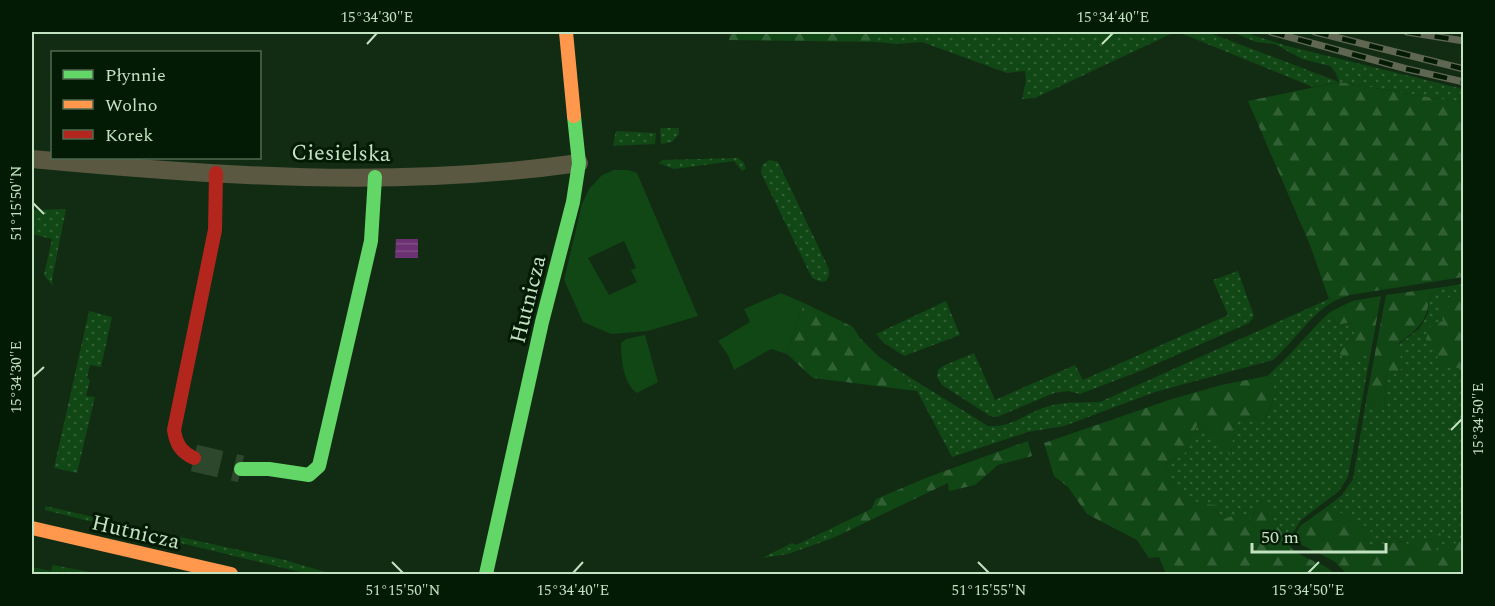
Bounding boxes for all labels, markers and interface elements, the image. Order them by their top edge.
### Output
text: 15°34'30"E [341,6,413,29]
text: 15°34'40"E [1077,6,1149,29]
legend [51,51,261,159]
text: Płynnie [105,62,166,89]
text: Wolno [105,92,158,119]
text: Korek [105,122,153,149]
street label: Ciesielska [291,136,391,171]
text: 51°15'50"N [5,165,28,241]
street label: Hutnicza [502,252,555,347]
text: 15°34'30"E [5,341,28,413]
text: 15°34'50"E [1467,383,1490,455]
street label: Hutnicza [88,506,183,559]
scale bar [1252,516,1386,554]
text: 50 m [1261,524,1299,551]
text: 51°15'50"N [366,579,441,602]
text: 15°34'40"E [537,579,609,602]
text: 51°15'55"N [952,579,1027,602]
text: 15°34'50"E [1272,579,1344,602]

